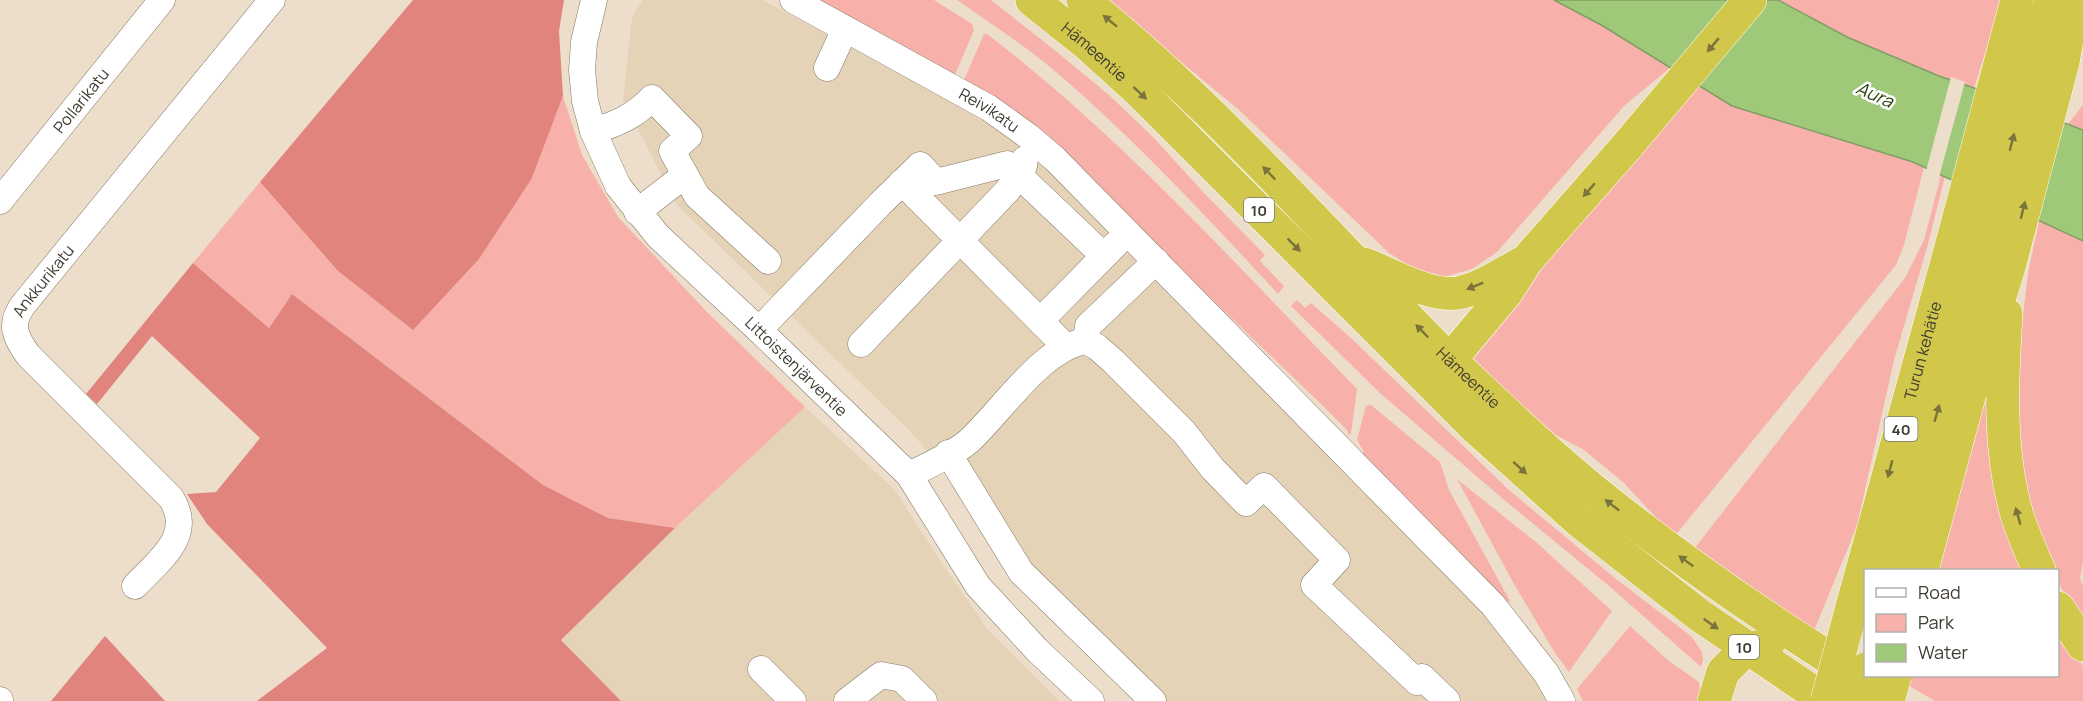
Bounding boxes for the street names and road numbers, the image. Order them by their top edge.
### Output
street label: Hämeentie [1057,17,1132,86]
street label: Pollarikatu [48,63,114,138]
street label: Reivikatu [955,83,1024,137]
road number: 10 [1244,198,1274,222]
street label: Ankkurikatu [7,240,79,321]
street label: Turun kehätie [1899,299,1947,402]
street label: Littoistenjärventie [740,312,853,421]
street label: Hämeentie [1432,342,1505,413]
road number: 40 [1884,417,1918,441]
road number: 10 [1729,635,1759,659]

